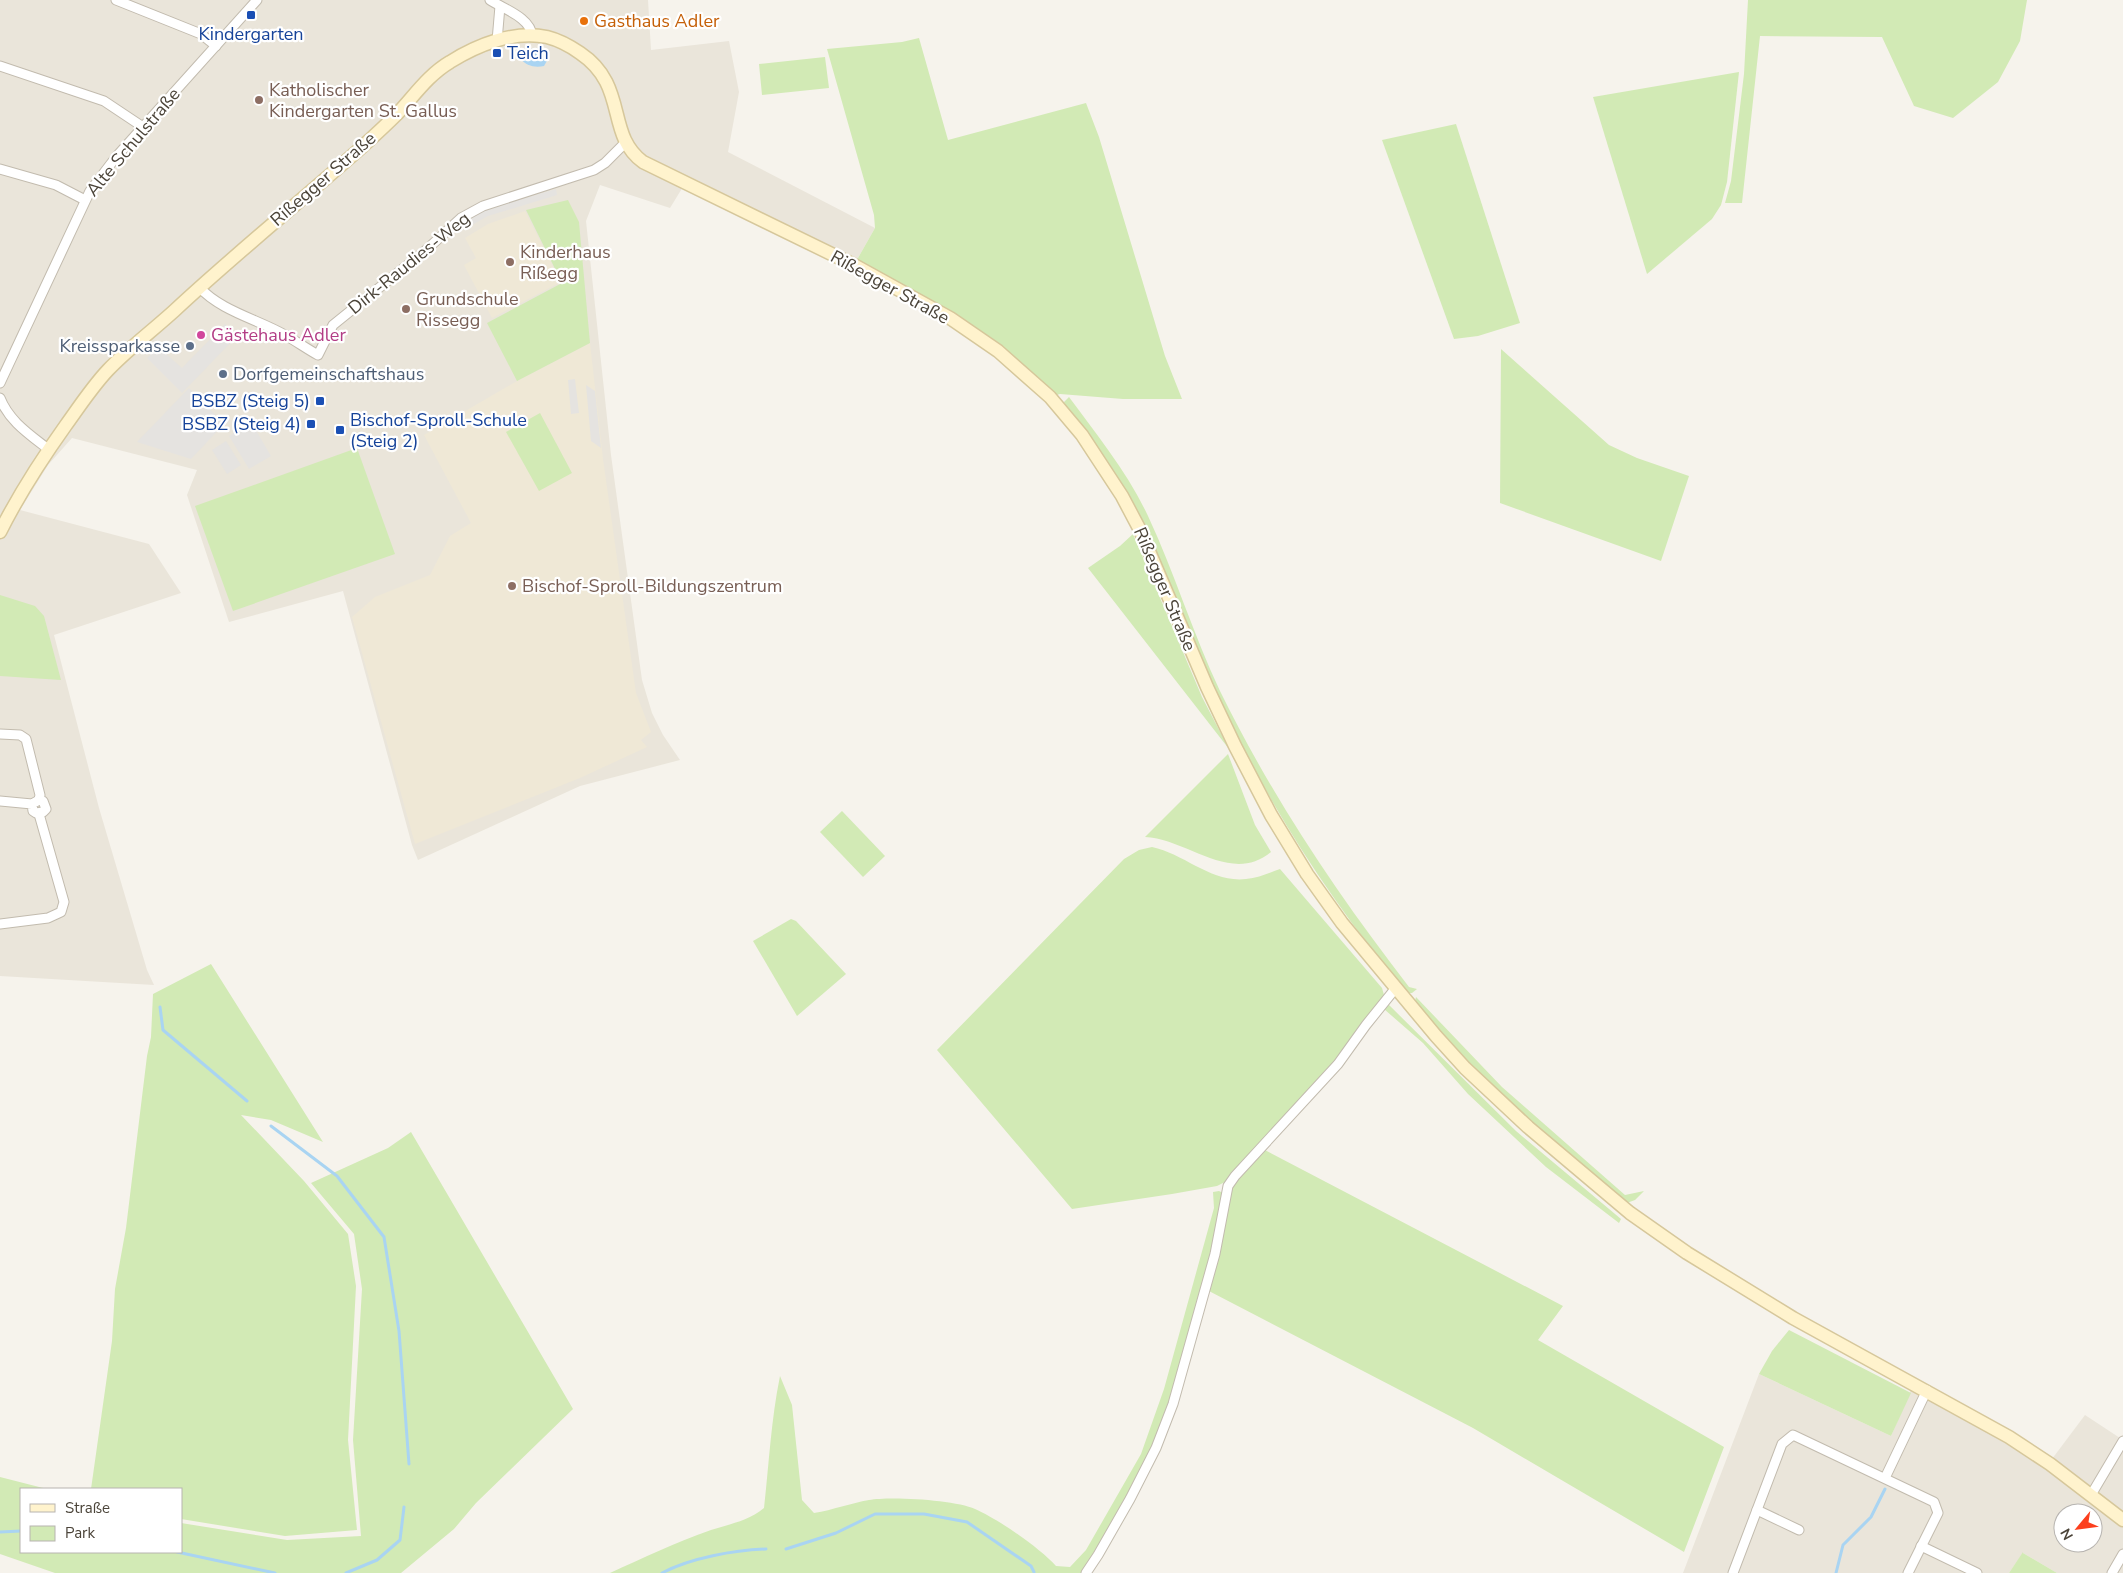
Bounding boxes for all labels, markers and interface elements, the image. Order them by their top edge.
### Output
marker: Kindergarten [245,9,257,21]
place label: Gasthaus Adler [594,9,720,33]
marker: Gasthaus Adler [578,15,590,27]
place label: Kindergarten [198,22,304,46]
place label: Teich [507,41,549,65]
marker: Teich [491,47,503,59]
place label: Katholischer Kindergarten St. Gallus [269,78,457,123]
street label: Alte Schulstraße [80,83,186,201]
marker: Katholischer Kindergarten St. Gallus [253,94,265,106]
street label: Rißegger Straße [265,126,381,232]
street label: Dirk-Raudies-Weg [343,206,475,320]
place label: Kinderhaus Rißegg [520,240,611,285]
street label: Rißegger Straße [826,244,954,330]
marker: Kinderhaus Rißegg [504,256,516,268]
place label: Grundschule Rissegg [416,287,518,332]
marker: Grundschule Rissegg [400,303,412,315]
place label: Gästehaus Adler [211,323,346,347]
marker: Gästehaus Adler [195,329,207,341]
place label: Kreissparkasse [60,334,180,358]
marker: Kreissparkasse [184,340,196,352]
place label: Dorfgemeinschaftshaus [233,362,424,386]
marker: Dorfgemeinschaftshaus [217,368,229,380]
place label: BSBZ (Steig 5) [191,389,310,413]
marker: BSBZ (Steig 5) [314,395,326,407]
place label: Bischof-Sproll-Schule (Steig 2) [350,408,527,453]
place label: BSBZ (Steig 4) [182,412,301,436]
marker: BSBZ (Steig 4) [305,418,317,430]
marker: Bischof-Sproll-Schule (Steig 2) [334,424,346,436]
street label: Rißegger Straße [1128,523,1202,655]
place label: Bischof-Sproll-Bildungszentrum [522,574,782,598]
marker: Bischof-Sproll-Bildungszentrum [506,580,518,592]
legend [20,1488,182,1553]
text: Straße [65,1498,110,1518]
north arrow [2053,1503,2103,1553]
text: Park [65,1523,95,1543]
text: N [2056,1525,2078,1543]

